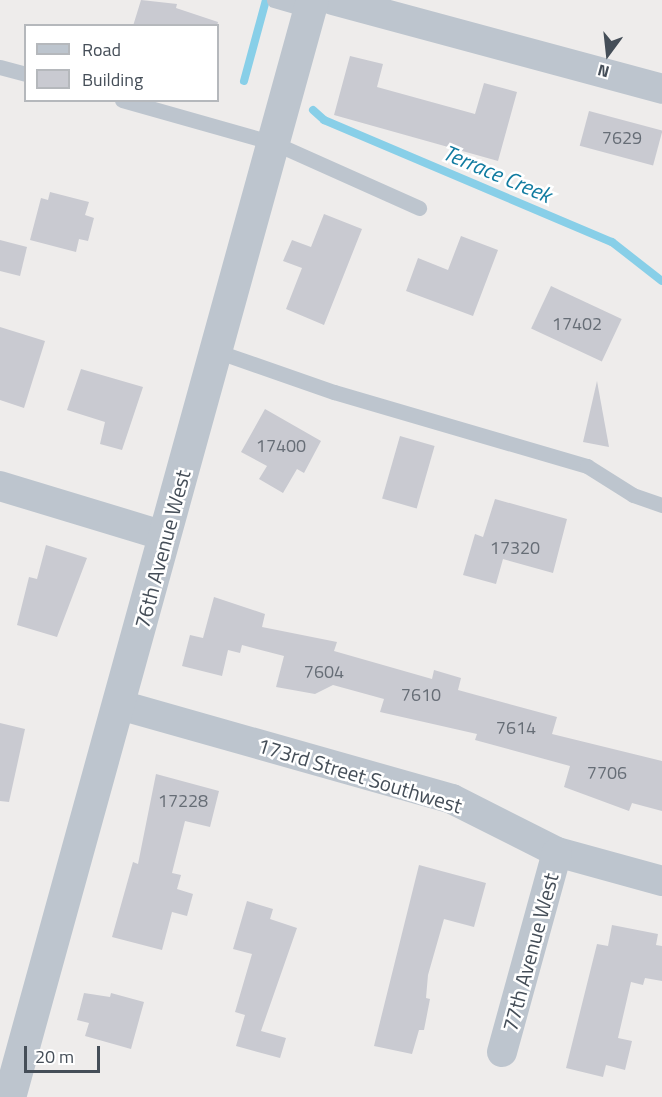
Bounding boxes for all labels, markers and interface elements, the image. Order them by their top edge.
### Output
legend [24,24,219,102]
north arrow [578,24,638,84]
text: Road [82,36,121,63]
text: N [595,58,612,84]
text: Building [82,66,143,93]
house number: 7629 [602,127,642,149]
water label: Terrace Creek [439,139,555,209]
house number: 17402 [552,313,602,335]
house number: 17400 [256,435,306,457]
street label: 76th Avenue West [129,467,195,631]
house number: 17320 [490,537,540,559]
house number: 7604 [304,661,344,683]
house number: 7610 [401,684,441,706]
house number: 7614 [496,717,536,739]
street label: 173rd Street Southwest [255,732,465,818]
house number: 7706 [587,762,627,784]
house number: 17228 [158,790,208,812]
street label: 77th Avenue West [497,870,563,1034]
scale bar [27,1034,104,1072]
text: 20 m [35,1043,74,1070]

